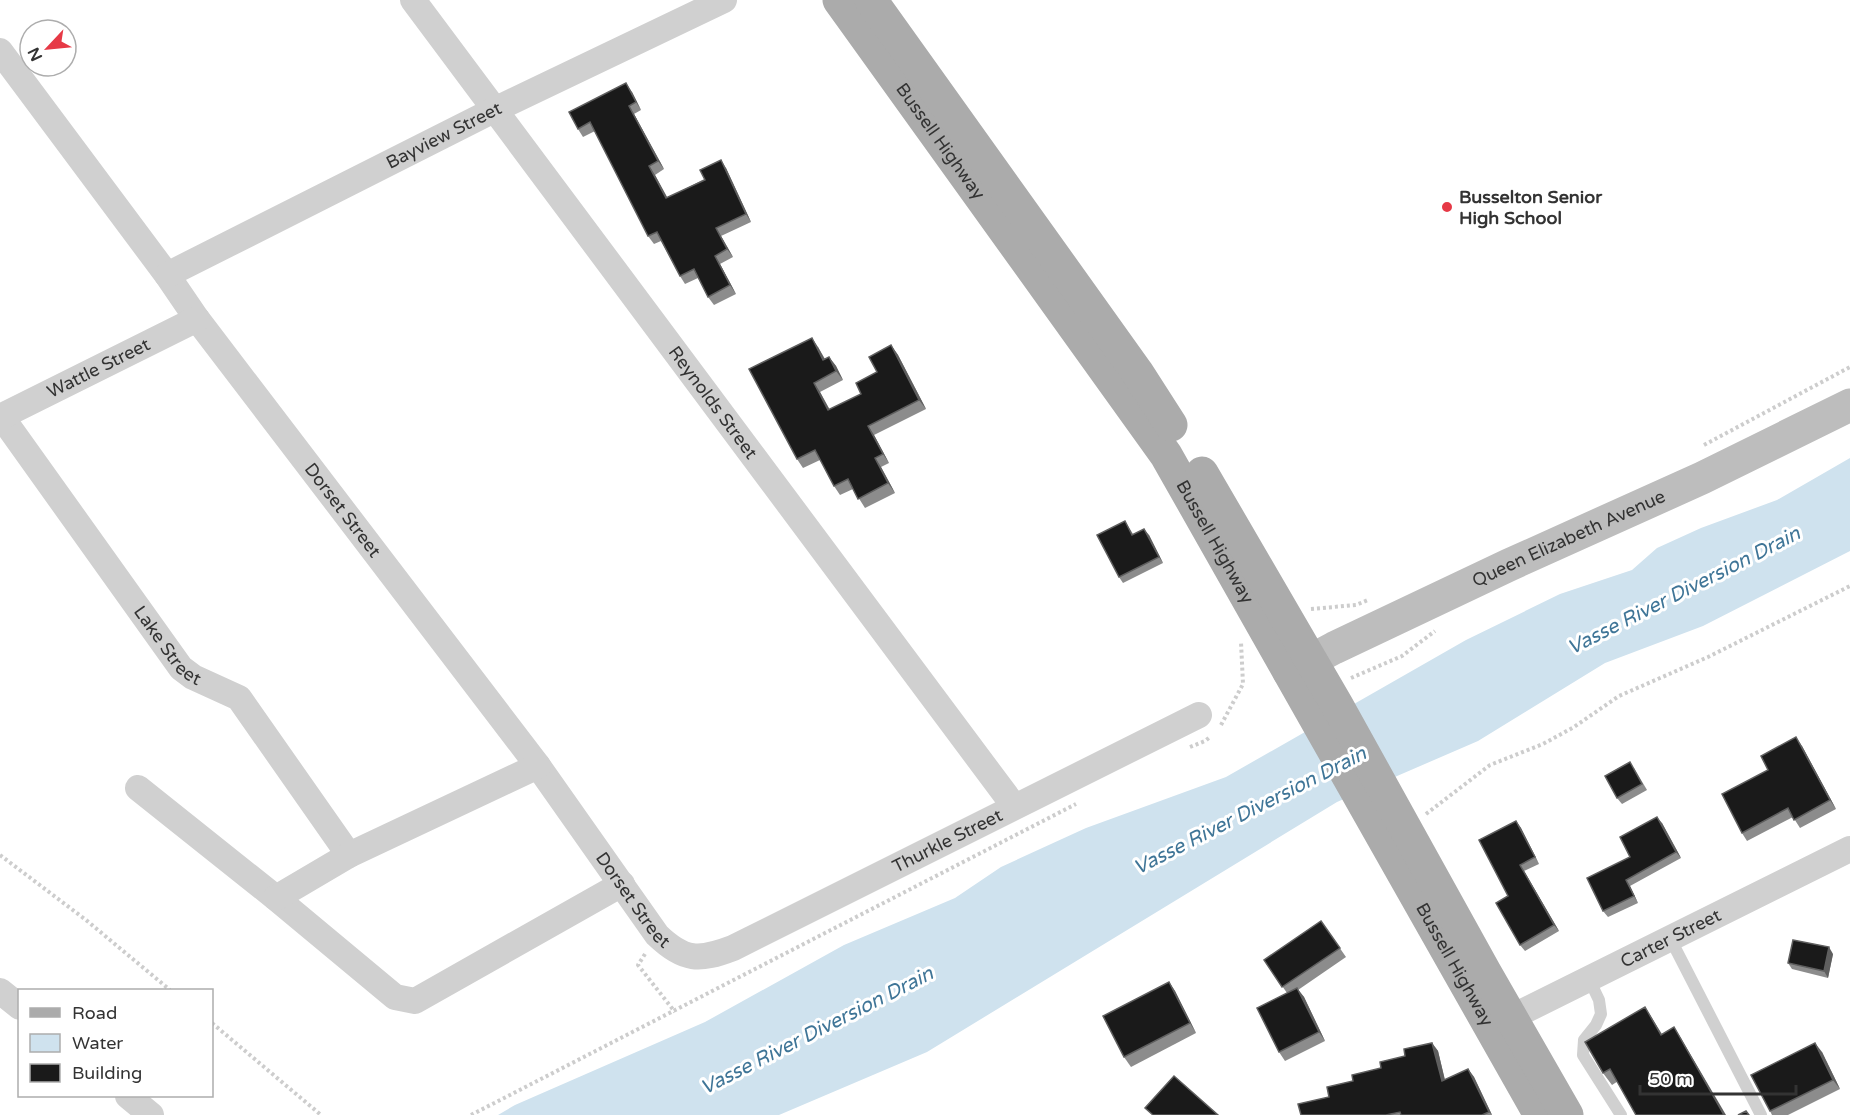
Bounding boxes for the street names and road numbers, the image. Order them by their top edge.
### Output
street label: Bussell Highway [891,79,990,204]
street label: Bayview Street [382,97,505,174]
street label: Wattle Street [43,333,154,403]
street label: Reynolds Street [664,342,762,463]
street label: Dorset Street [300,459,386,562]
street label: Bussell Highway [1171,476,1259,608]
street label: Queen Elizabeth Avenue [1469,485,1669,592]
street label: Lake Street [129,601,205,690]
street label: Thurkle Street [889,804,1006,878]
street label: Dorset Street [591,848,675,953]
street label: Bussell Highway [1411,899,1499,1030]
street label: Carter Street [1617,904,1725,972]

